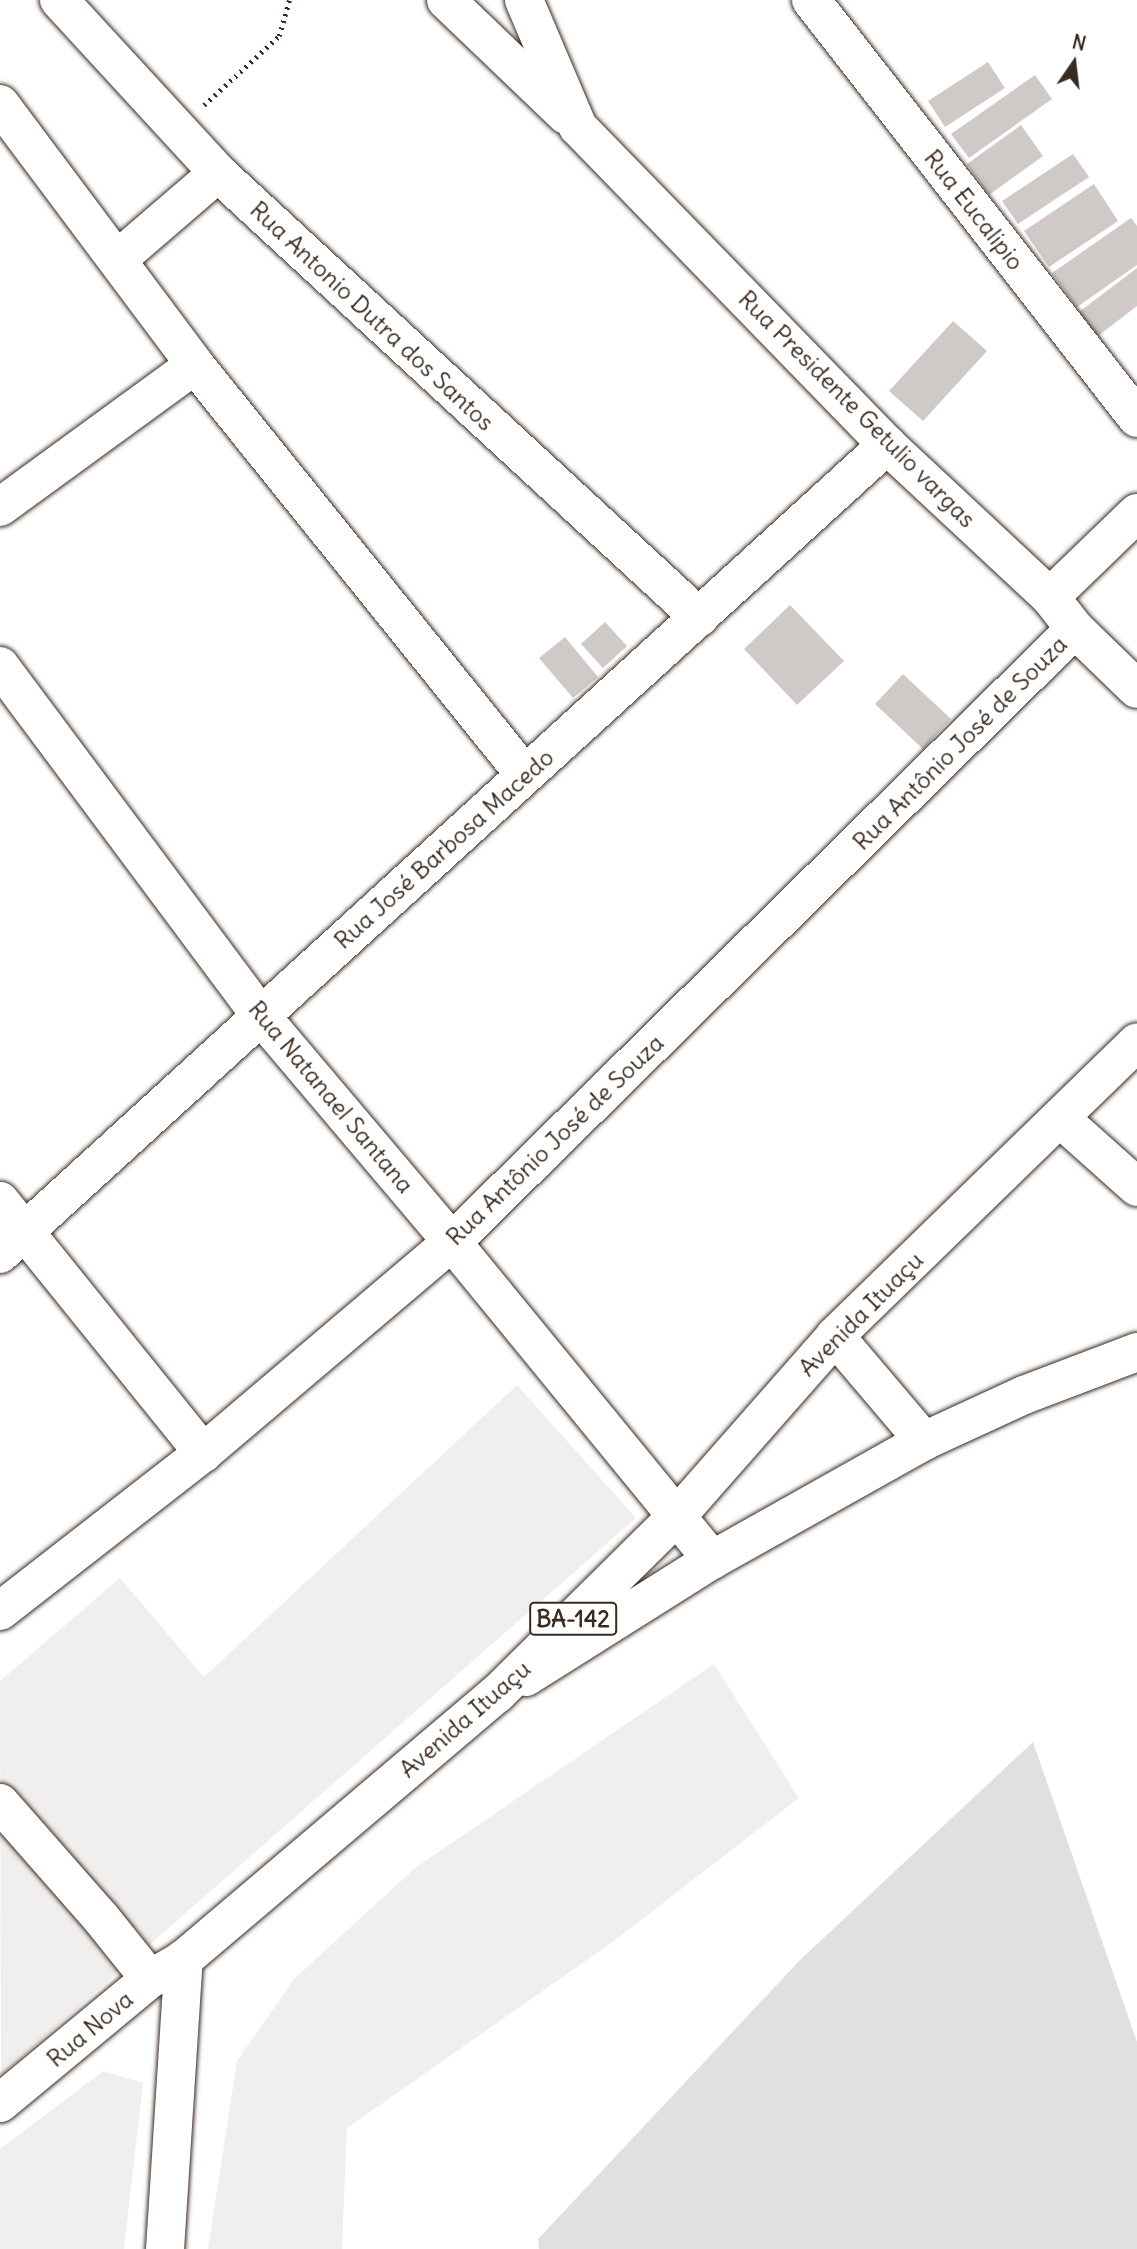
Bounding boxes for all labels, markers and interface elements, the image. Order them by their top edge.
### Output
north arrow [1039,28,1109,98]
text: N [1070,29,1088,56]
street label: Rua Eucalipio [918,144,1030,276]
street label: Rua Antonio Dutra dos Santos [244,195,500,437]
street label: Rua Presidente Getulio vargas [732,284,982,534]
street label: Rua Antônio José de Souza [847,630,1073,856]
street label: Rua José Barbosa Macedo [328,743,560,955]
street label: Rua Natanael Santana [242,995,420,1199]
street label: Rua Antônio José de Souza [440,1028,670,1252]
street label: Avenida Ituaçu [793,1246,929,1382]
road number: BA-142 [528,1600,618,1638]
street label: Avenida Ituaçu [394,1654,536,1784]
street label: Rua Nova [41,1985,139,2073]

